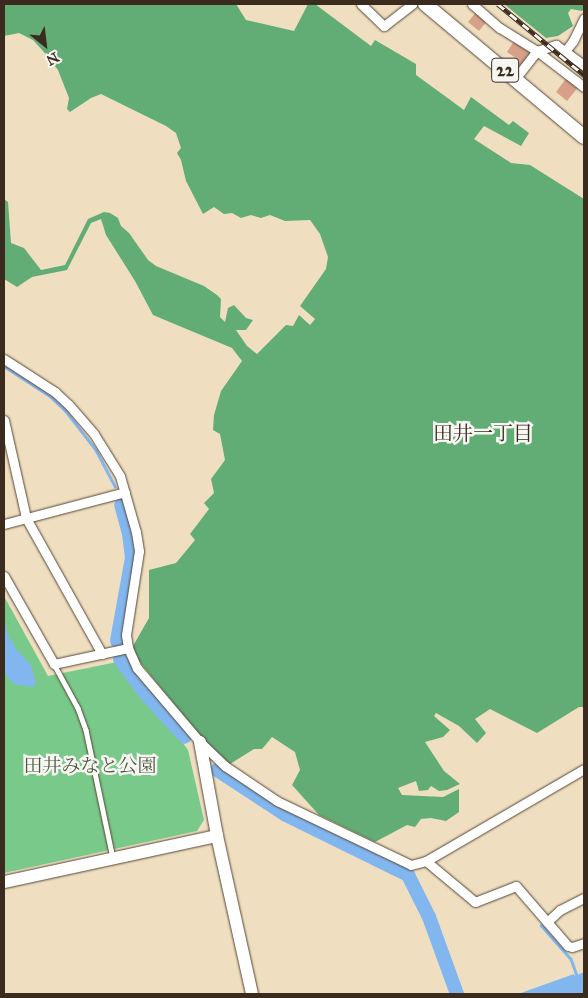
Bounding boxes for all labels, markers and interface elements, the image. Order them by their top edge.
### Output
north arrow [20,20,70,70]
text: N [43,48,62,69]
road number: 22 [490,54,520,86]
district label: 田井一丁目 [433,421,533,445]
park label: 田井みなと公園 [24,755,156,777]

